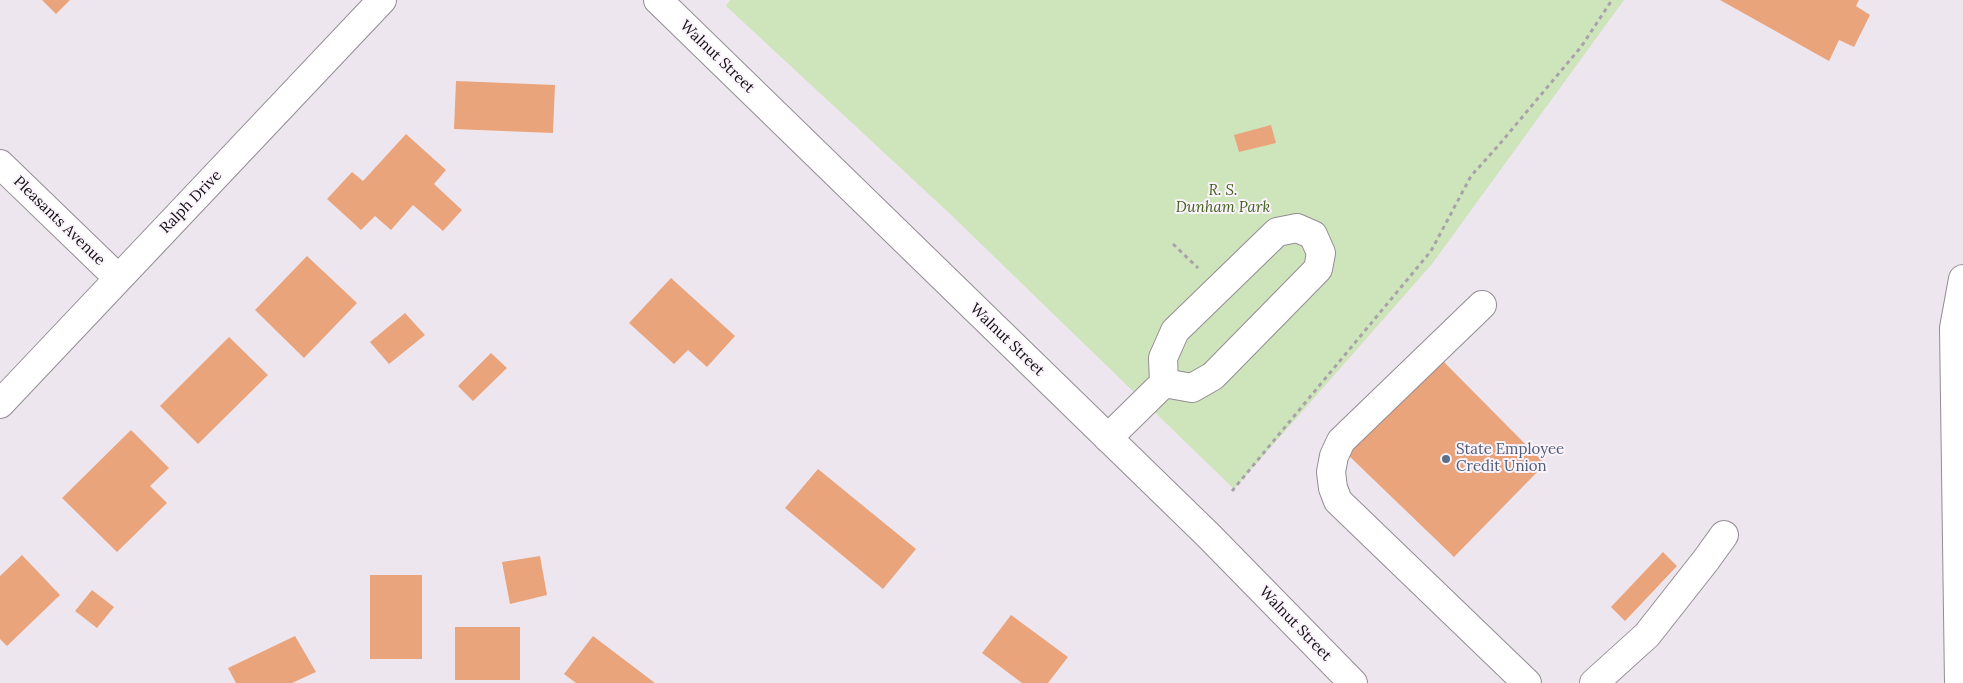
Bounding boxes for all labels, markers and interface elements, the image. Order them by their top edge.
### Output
street label: Walnut Street [676,17,758,97]
street label: Ralph Drive [157,167,225,237]
street label: Pleasants Avenue [10,173,108,269]
park label: R. S. Dunham Park [1176,182,1270,217]
street label: Walnut Street [966,300,1048,380]
place label: State Employee Credit Union [1456,441,1564,476]
marker: State Employee Credit Union [1440,453,1452,465]
street label: Walnut Street [1255,583,1335,665]

